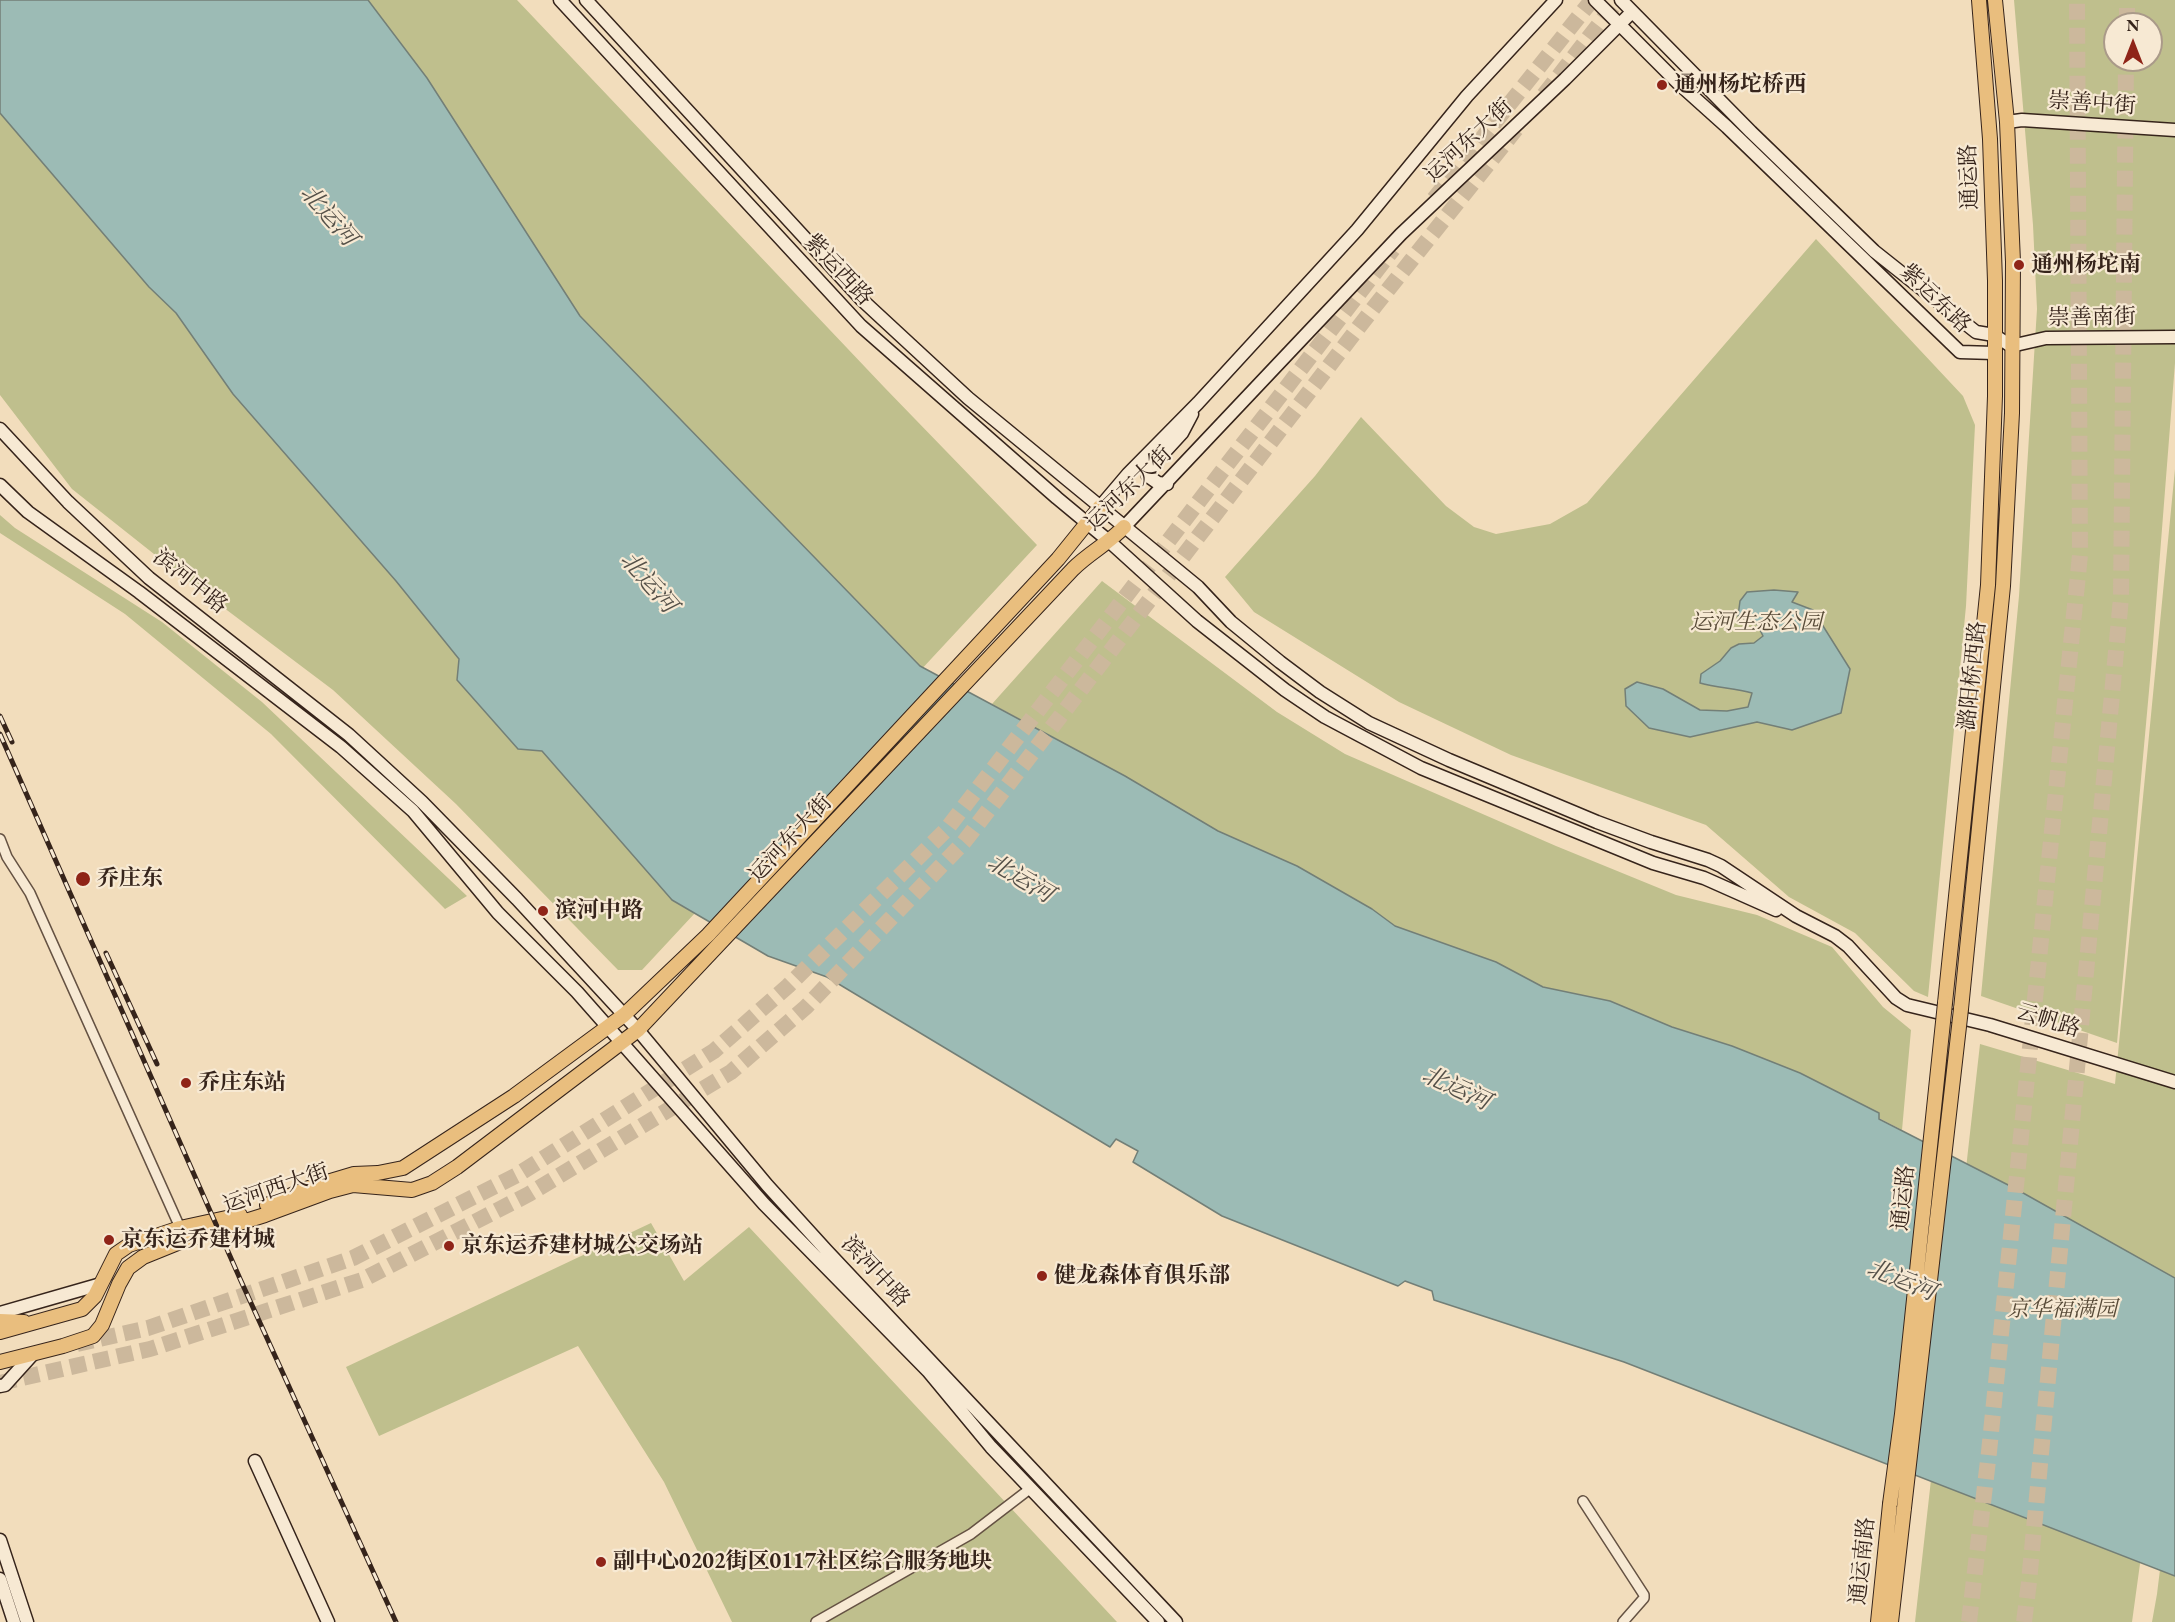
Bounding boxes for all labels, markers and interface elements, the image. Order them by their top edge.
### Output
north arrow [2103,12,2163,72]
text: N [2127,15,2139,36]
place label: 通州杨坨桥西 [1674,72,1806,98]
marker: 通州杨坨桥西 [1655,78,1669,92]
street label: 崇善中街 [2047,88,2137,120]
street label: 运河东大街 [1420,94,1518,188]
street label: 通运路 [1956,144,1984,210]
water label: 北运河 [294,179,362,253]
street label: 紫运西路 [798,229,878,311]
place label: 通州杨坨南 [2031,252,2141,278]
marker: 通州杨坨南 [2012,258,2026,272]
street label: 紫运东路 [1894,259,1976,339]
street label: 崇善南街 [2048,304,2136,332]
street label: 运河东大街 [1080,441,1178,537]
street label: 滨河中路 [147,544,233,620]
water label: 北运河 [614,546,682,620]
park label: 运河生态公园 [1690,610,1822,636]
street label: 潞阳桥西路 [1954,620,1992,732]
street label: 运河东大街 [744,790,838,888]
water label: 北运河 [982,848,1058,910]
place label: 乔庄东 [97,866,163,892]
marker: 乔庄东 [74,870,92,888]
place label: 滨河中路 [555,898,643,924]
marker: 滨河中路 [536,904,550,918]
street label: 云帆路 [2013,999,2083,1043]
water label: 北运河 [1417,1061,1495,1117]
place label: 乔庄东站 [198,1070,286,1096]
marker: 乔庄东站 [179,1076,193,1090]
street label: 运河西大街 [220,1159,332,1219]
street label: 通运路 [1887,1164,1921,1232]
place label: 京东运乔建材城 [121,1227,275,1253]
street label: 滨河中路 [835,1231,915,1313]
marker: 京东运乔建材城 [102,1233,116,1247]
place label: 京东运乔建材城公交场站 [461,1233,703,1259]
marker: 京东运乔建材城公交场站 [442,1239,456,1253]
water label: 北运河 [1862,1254,1940,1308]
place label: 健龙森体育俱乐部 [1054,1263,1230,1289]
marker: 健龙森体育俱乐部 [1035,1269,1049,1283]
park label: 京华福满园 [2007,1297,2117,1323]
street label: 通运南路 [1845,1516,1881,1606]
place label: 副中心0202街区0117社区综合服务地块 [613,1549,992,1575]
marker: 副中心0202街区0117社区综合服务地块 [594,1555,608,1569]

